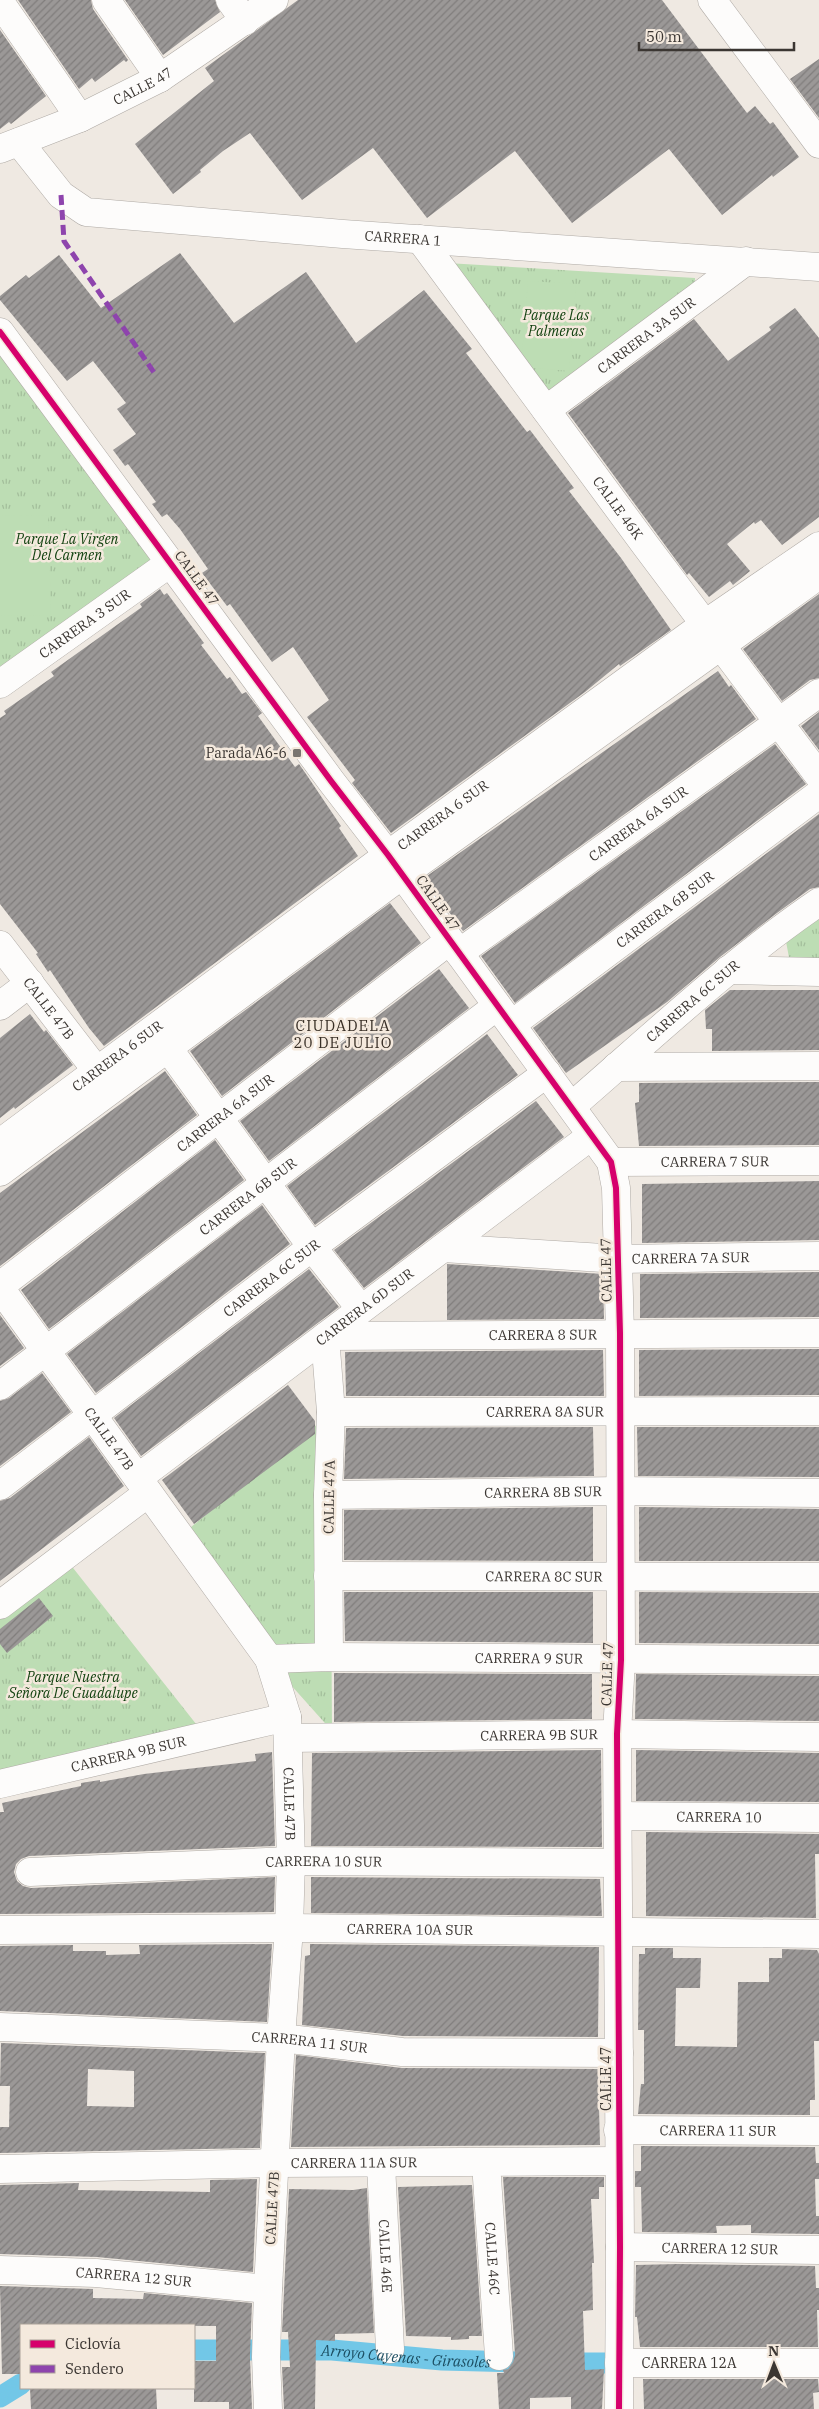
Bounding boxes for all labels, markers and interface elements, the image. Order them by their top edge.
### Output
scale bar [639,20,794,52]
text: 50 m [646,27,682,46]
street label: CALLE 47 [110,63,176,109]
street label: CARRERA 1 [364,227,442,250]
street label: CARRERA 3A SUR [594,293,699,378]
park label: Parque Las Palmeras [522,306,590,340]
street label: CALLE 46K [589,473,647,543]
park label: Parque La Virgen Del Carmen [14,530,119,564]
street label: CALLE 47 [171,547,223,609]
street label: CARRERA 3 SUR [35,585,135,662]
place label: Parada A6-6 [206,744,287,762]
marker: Parada A6-6 [291,747,303,759]
street label: CARRERA 6 SUR [394,776,492,854]
street label: CARRERA 6A SUR [585,781,692,865]
street label: CARRERA 6B SUR [612,867,718,952]
street label: CALLE 47 [412,872,464,934]
street label: CARRERA 6C SUR [642,956,744,1046]
street label: CALLE 47B [19,974,78,1043]
street label: CARRERA 6 SUR [68,1016,167,1096]
district label: CIUDADELA 20 DE JULIO [294,1016,392,1052]
street label: CARRERA 6A SUR [173,1070,278,1156]
street label: CARRERA 7 SUR [661,1152,770,1171]
street label: CARRERA 6B SUR [196,1153,301,1239]
street label: CARRERA 6C SUR [219,1235,324,1321]
street label: CALLE 47 [596,1238,616,1302]
street label: CARRERA 7A SUR [632,1248,750,1268]
street label: CARRERA 6D SUR [312,1264,418,1350]
street label: CARRERA 8 SUR [489,1325,598,1344]
street label: CARRERA 8A SUR [486,1402,605,1421]
street label: CALLE 47B [80,1404,138,1474]
street label: CALLE 47A [319,1460,339,1534]
street label: CARRERA 8B SUR [484,1482,603,1502]
street label: CARRERA 8C SUR [485,1567,603,1586]
street label: CALLE 47 [597,1642,617,1706]
street label: CARRERA 9 SUR [475,1649,584,1668]
park label: Parque Nuestra Señora De Guadalupe [7,1668,139,1702]
street label: CARRERA 9B SUR [480,1725,599,1745]
street label: CARRERA 9B SUR [69,1732,188,1776]
street label: CALLE 47B [279,1767,299,1841]
street label: CARRERA 10 [676,1808,762,1826]
street label: CARRERA 10 SUR [265,1852,383,1871]
street label: CARRERA 10A SUR [347,1920,474,1939]
street label: CARRERA 11 SUR [251,2028,369,2057]
street label: CALLE 47 [597,2047,615,2111]
street label: CARRERA 11 SUR [660,2121,777,2140]
street label: CARRERA 11A SUR [291,2153,418,2172]
street label: CALLE 47B [261,2171,283,2245]
street label: CALLE 46E [375,2219,396,2293]
street label: CALLE 46C [481,2222,504,2296]
street label: CARRERA 12 SUR [661,2239,779,2258]
street label: CARRERA 12 SUR [75,2263,193,2291]
legend [20,2324,195,2389]
text: Ciclovía [65,2334,121,2353]
north arrow [749,2339,799,2389]
water label: Arroyo Cayenas - Girasoles [320,2340,491,2371]
text: N [768,2342,779,2360]
street label: CARRERA 12A [641,2354,737,2372]
text: Sendero [65,2359,124,2378]

